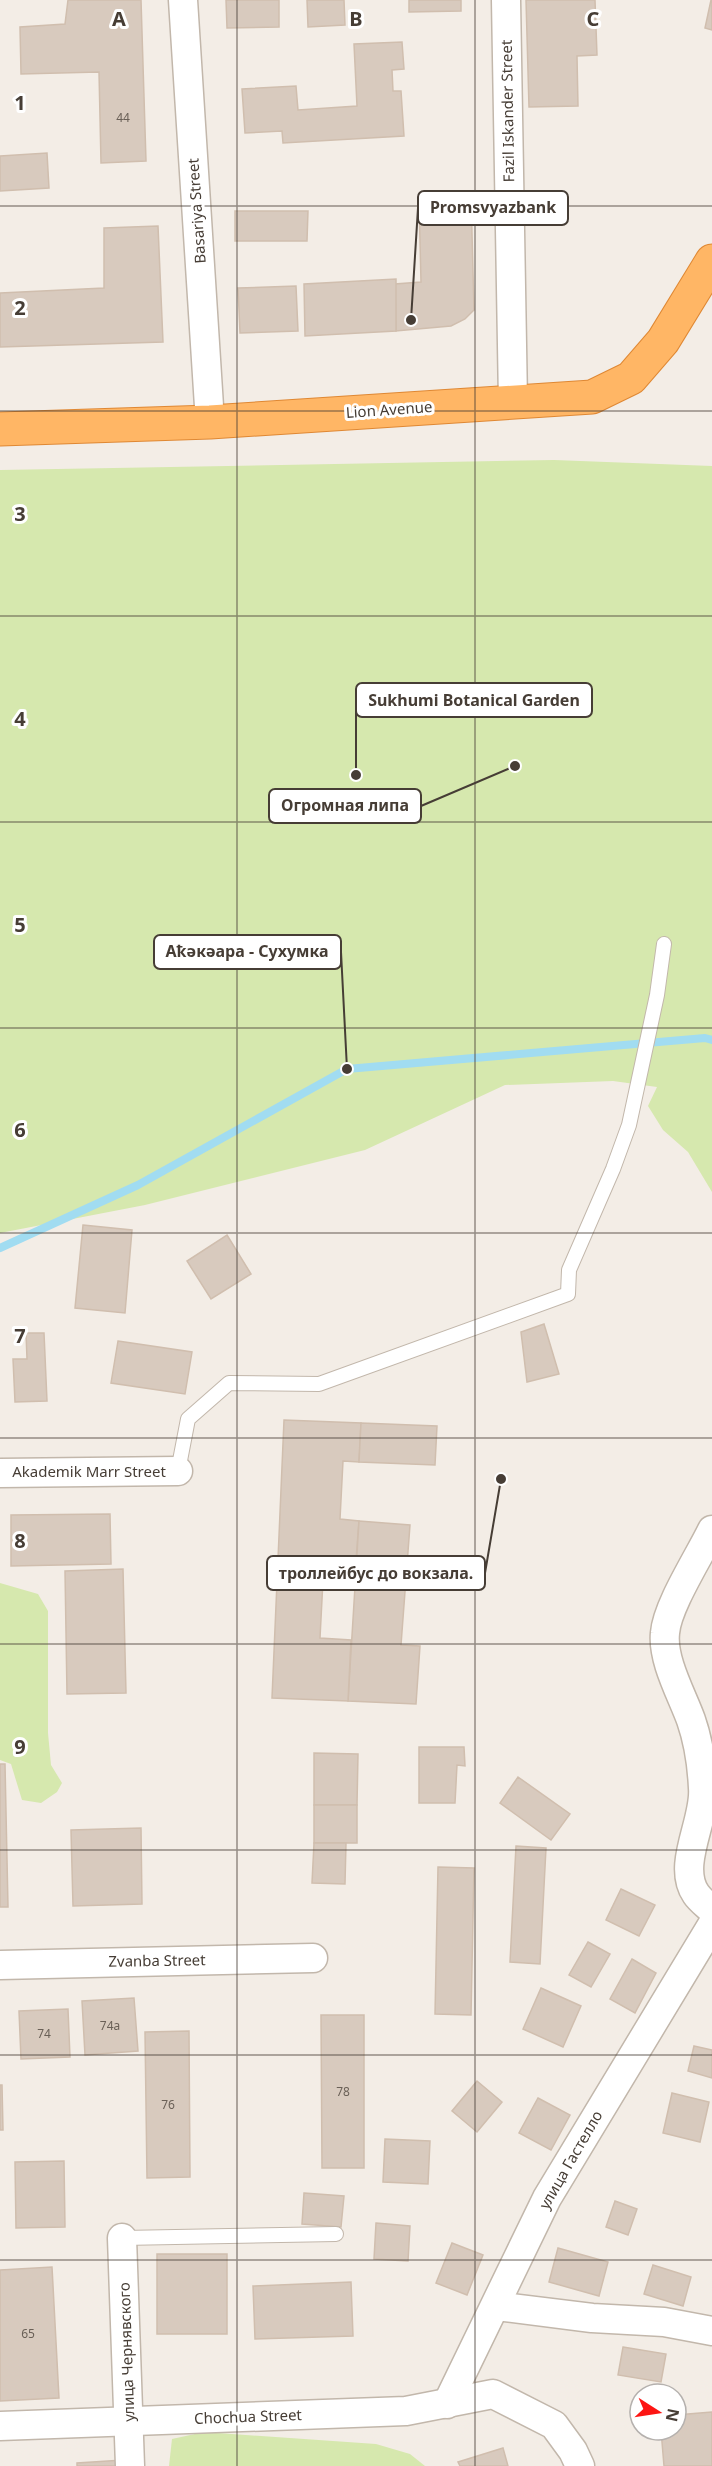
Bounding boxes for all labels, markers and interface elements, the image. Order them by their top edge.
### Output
text: A [112,5,126,32]
text: B [349,5,363,32]
text: C [587,5,600,32]
street label: Fazil Iskander Street [496,39,518,182]
text: 1 [14,89,26,116]
house number: 44 [116,109,130,126]
street label: Basariya Street [182,157,210,264]
callout: Promsvyazbank [418,191,568,225]
text: Promsvyazbank [430,196,556,218]
text: 2 [14,294,26,321]
street label: Lion Avenue [345,396,433,422]
text: 3 [14,500,26,527]
callout: Sukhumi Botanical Garden [356,683,592,717]
text: Sukhumi Botanical Garden [368,689,580,711]
text: 4 [14,705,26,732]
callout: Огромная липа [269,789,421,823]
text: Огромная липа [281,794,409,816]
text: 5 [14,911,26,938]
callout: Аҟәкәара - Сухумка [154,935,341,969]
text: Аҟәкәара - Сухумка [165,940,329,962]
text: 6 [14,1116,26,1143]
text: 7 [14,1322,26,1349]
street label: Akademik Marr Street [12,1461,166,1481]
text: 8 [14,1527,26,1554]
callout: троллейбус до вокзала. [267,1556,485,1590]
text: троллейбус до вокзала. [279,1562,473,1584]
text: 9 [14,1733,26,1760]
street label: Zvanba Street [108,1949,206,1971]
house number: 74а [100,2017,120,2034]
house number: 74 [37,2025,51,2042]
house number: 78 [336,2083,350,2100]
house number: 76 [161,2096,175,2113]
street label: улица Гастелло [534,2106,607,2212]
street label: улица Чернявского [114,2282,138,2422]
house number: 65 [21,2325,35,2342]
north arrow [628,2382,688,2442]
street label: Chochua Street [194,2404,303,2428]
text: N [661,2406,685,2424]

